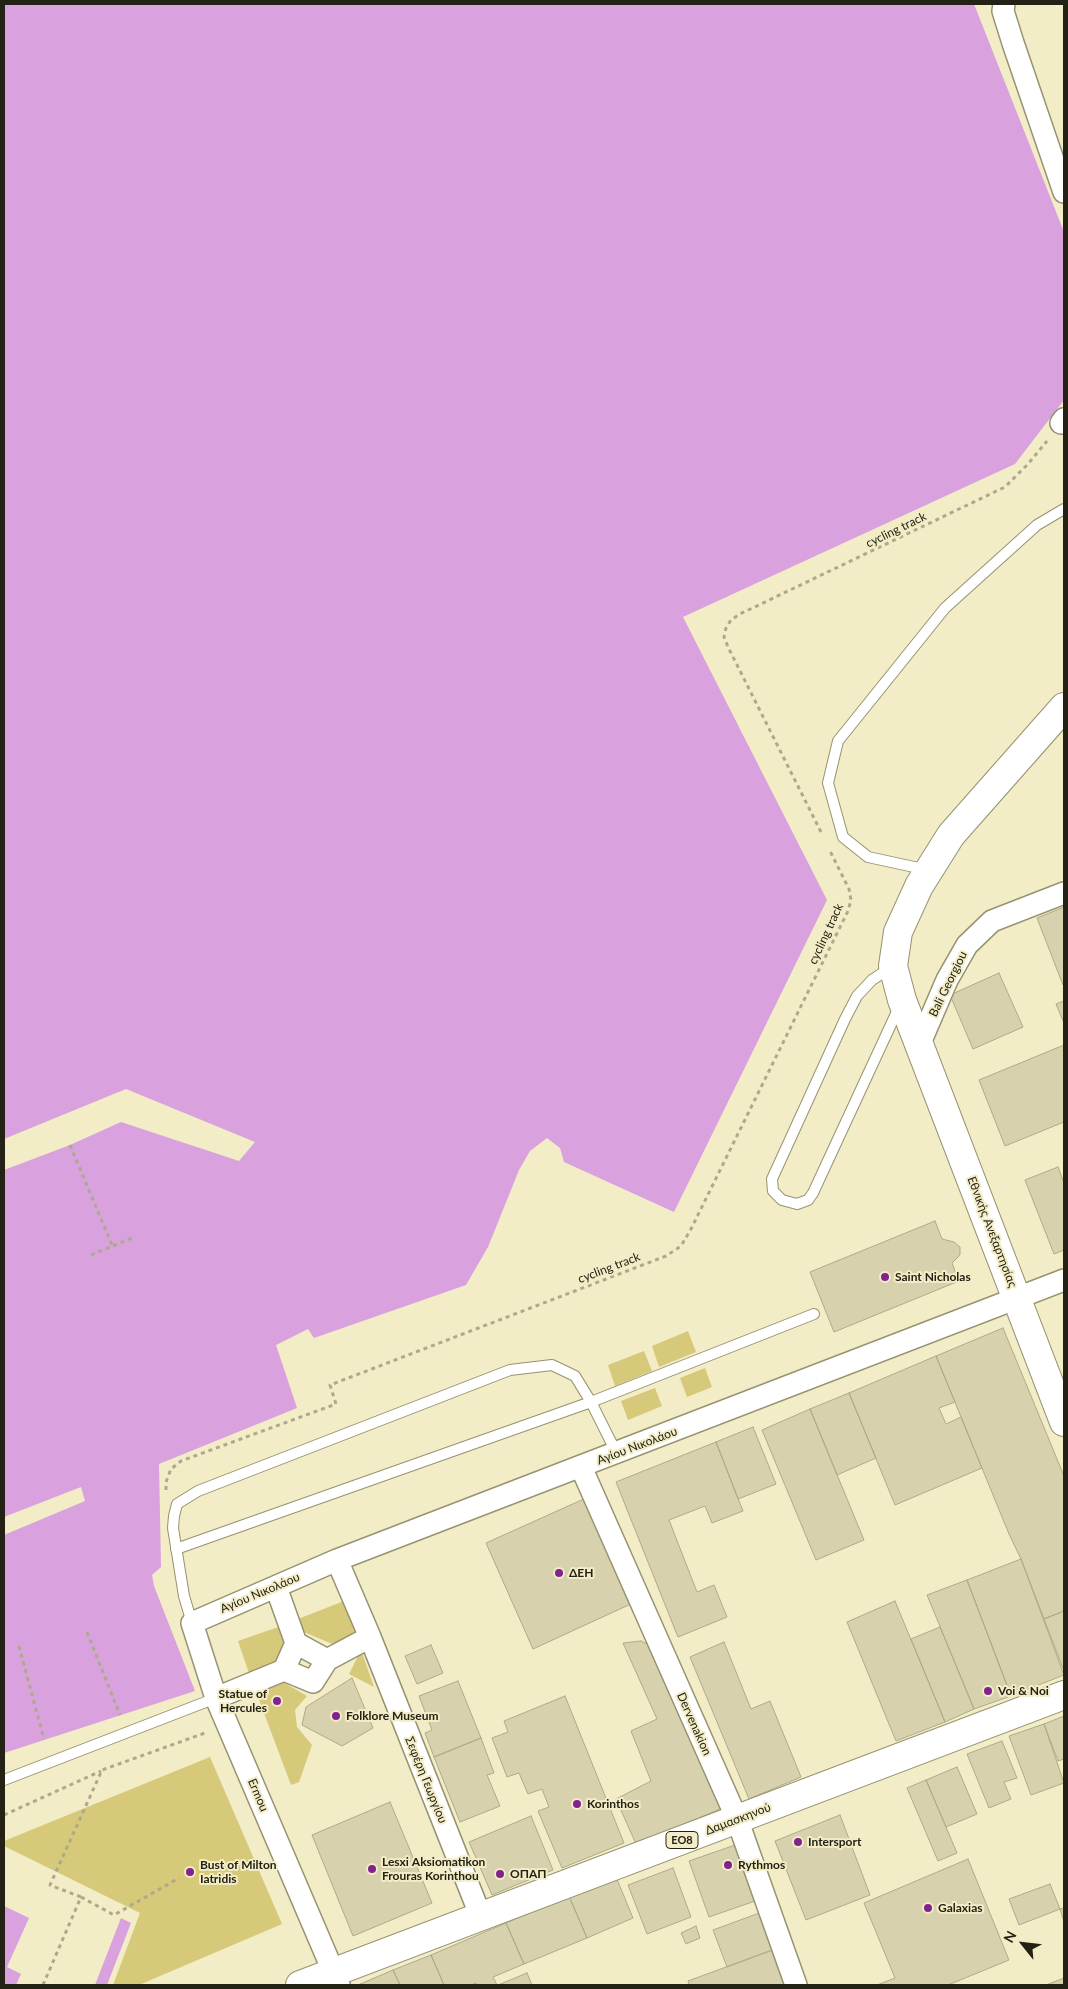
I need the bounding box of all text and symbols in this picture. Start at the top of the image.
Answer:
street label: сycling track [863,509,929,551]
street label: сycling track [806,901,846,967]
street label: Bali Georgiou [926,949,970,1019]
street label: Εθνικής Ανεξαρτησίας [964,1174,1020,1290]
street label: сycling track [576,1250,642,1286]
place label: Saint Nicholas [895,1270,971,1284]
marker: Saint Nicholas [879,1271,891,1283]
street label: Αγίου Νικολάου [595,1424,679,1468]
place label: ΔΕΗ [569,1566,594,1580]
marker: ΔΕΗ [553,1567,565,1579]
street label: Αγίου Νικολάου [218,1570,302,1616]
place label: Voi & Noi [998,1684,1049,1698]
marker: Voi & Noi [982,1685,994,1697]
place label: Statue of Hercules [219,1687,267,1715]
street label: Dervenakion [674,1690,714,1758]
marker: Statue of Hercules [271,1695,283,1707]
place label: Folklore Museum [346,1709,439,1723]
marker: Folklore Museum [330,1710,342,1722]
street label: Σεφέρη Γεωργίου [402,1735,450,1825]
street label: Ermou [245,1776,271,1814]
place label: Korinthos [587,1797,639,1811]
marker: Korinthos [571,1798,583,1810]
street label: Δαμασκηνού [703,1800,773,1838]
road number: ΕΟ8 [666,1832,698,1848]
place label: Intersport [808,1835,861,1849]
marker: Intersport [792,1836,804,1848]
place label: Lesxi Aksiomatikon Frouras Korinthou [382,1855,485,1883]
place label: Bust of Milton Iatridis [200,1858,277,1886]
place label: Rythmos [738,1858,785,1872]
marker: Rythmos [722,1859,734,1871]
marker: Lesxi Aksiomatikon Frouras Korinthou [366,1863,378,1875]
marker: Bust of Milton Iatridis [184,1866,196,1878]
place label: ΟΠΑΠ [510,1867,547,1881]
marker: ΟΠΑΠ [494,1868,506,1880]
place label: Galaxias [938,1901,983,1915]
marker: Galaxias [922,1902,934,1914]
north arrow [998,1919,1048,1969]
text: N [999,1928,1019,1945]

